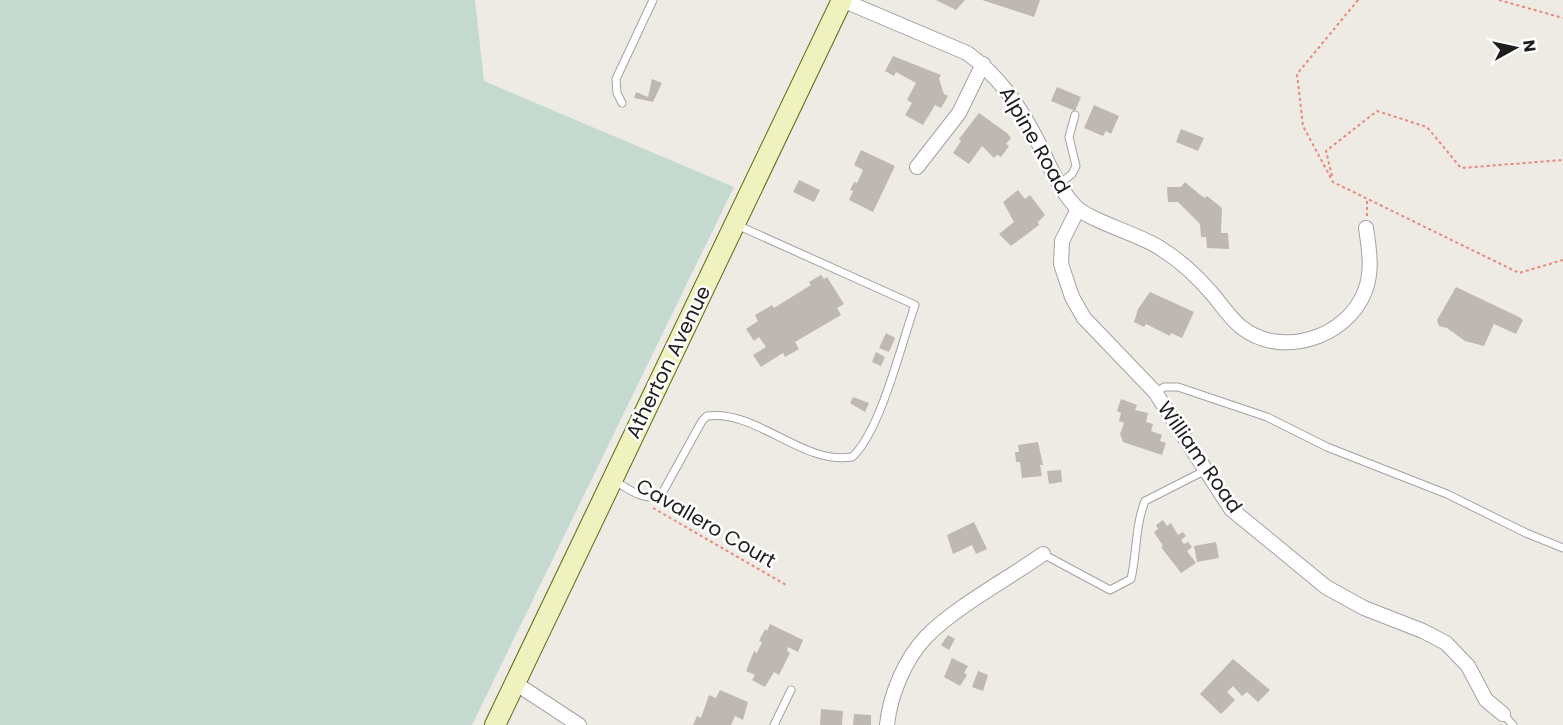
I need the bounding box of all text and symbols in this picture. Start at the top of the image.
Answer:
north arrow [1485,18,1545,78]
text: N [1517,38,1542,54]
street label: Alpine Road [993,81,1077,199]
street label: Atherton Avenue [619,281,717,443]
street label: William Road [1151,395,1249,519]
street label: Cavallero Court [631,472,781,574]

